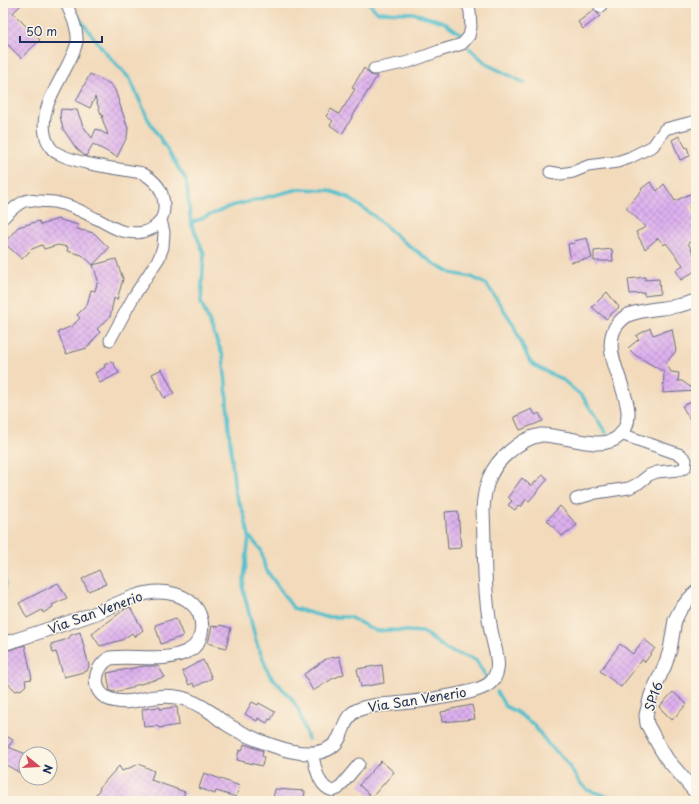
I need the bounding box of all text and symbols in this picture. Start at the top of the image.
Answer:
scale bar [20,18,102,44]
text: 50 m [26,22,57,40]
street label: Via San Venerio [45,586,145,638]
street label: SP16 [639,679,667,713]
street label: Via San Venerio [366,682,468,716]
north arrow [18,746,58,786]
text: N [38,762,57,776]

